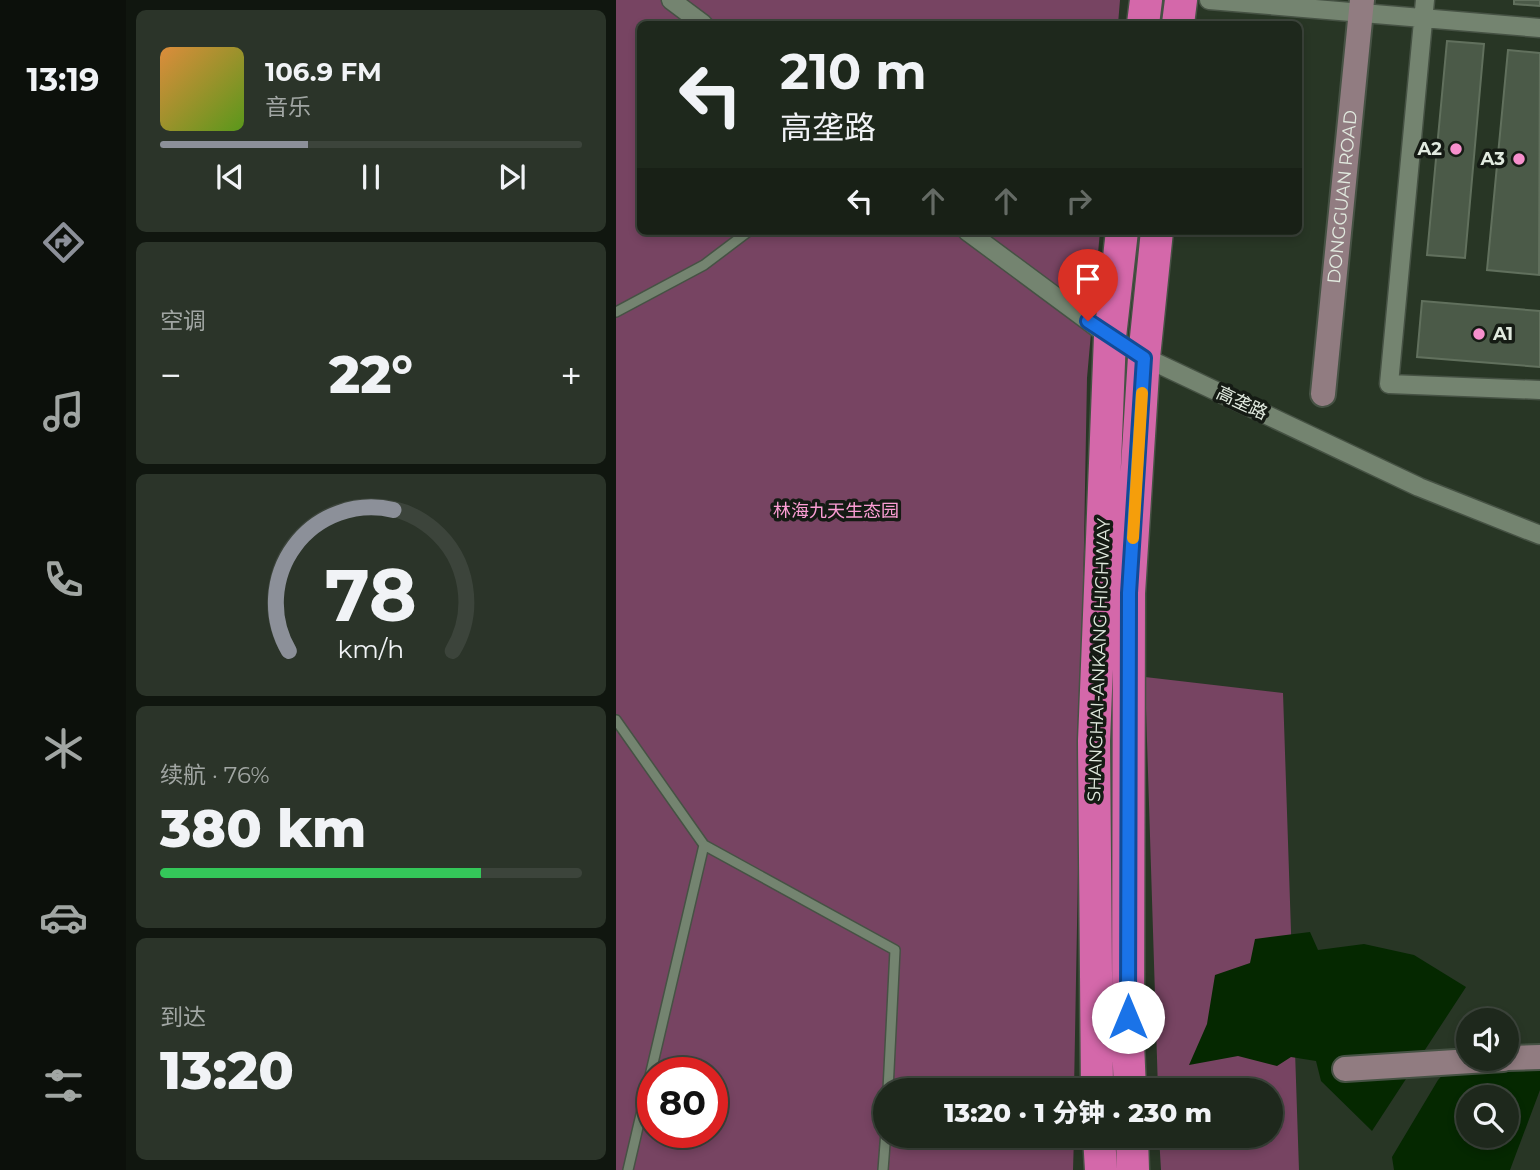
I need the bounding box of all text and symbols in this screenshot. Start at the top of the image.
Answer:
text: 210 m [780,42,927,101]
icon: left [665,49,756,140]
text: 106.9 FM [265,56,382,88]
text: 13:19 [27,60,99,99]
text: 音乐 [265,93,311,121]
text: 高垄路 [780,108,876,147]
street label: DONGGUAN ROAD [1323,109,1362,285]
place label: A2 [1417,138,1442,160]
marker: A2 [1448,141,1464,157]
place label: A3 [1479,148,1505,170]
marker: A3 [1511,151,1527,167]
icon: previous [211,158,249,196]
icon: pause [352,158,390,196]
icon: next [493,158,531,196]
icon: left [841,182,879,220]
icon: ahead [914,182,952,220]
icon: ahead [987,182,1025,220]
icon: right [1060,182,1098,220]
icon: directions [39,218,88,267]
pin [1058,249,1118,321]
icon: arrive [1069,260,1107,298]
text: 空调 [160,307,206,335]
place label: A1 [1492,323,1513,345]
marker: A1 [1471,326,1487,342]
text: 22° [329,343,413,406]
text: − [160,352,182,399]
text: + [560,352,582,399]
street label: 高垄路 [1213,382,1271,424]
icon: music [39,387,88,436]
park label: 林海九天生态园 [773,500,899,522]
street label: SHANGHAI-ANKANG HIGHWAY [1083,517,1115,802]
text: 78 [325,551,417,639]
icon: phone [39,555,88,604]
text: km/h [338,634,404,664]
icon: climate [39,724,88,773]
text: 续航 · 76% [160,761,270,789]
text: 380 km [160,797,366,860]
icon: car [39,893,88,942]
position arrow [1091,980,1165,1054]
text: 到达 [160,1003,206,1031]
map controls [1456,1008,1519,1148]
button: sound [1456,1008,1519,1071]
text: 13:20 [160,1039,294,1102]
speed limit sign: 80 [637,1057,728,1148]
icon: filters [39,1061,88,1110]
button: search [1456,1085,1519,1148]
text: 13:20 · 1 分钟 · 230 m [944,1097,1212,1129]

